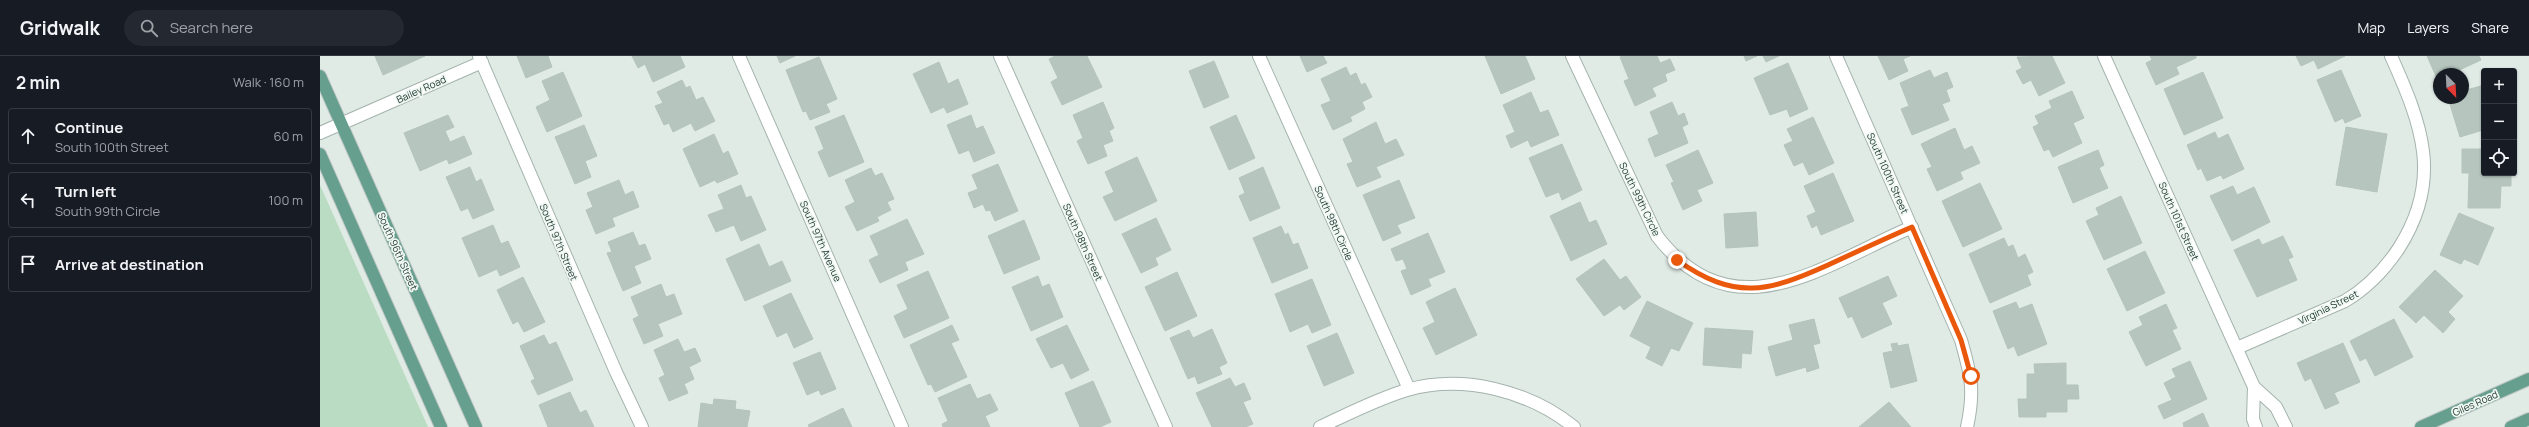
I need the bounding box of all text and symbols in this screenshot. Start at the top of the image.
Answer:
search box [124,10,404,46]
text: Gridwalk [20,15,100,41]
icon: search [138,17,160,39]
text: Search here [170,17,253,38]
text: Map [2357,18,2385,37]
text: Layers [2407,18,2449,37]
text: Share [2471,18,2509,37]
north arrow [2433,68,2469,104]
map controls [2481,68,2517,176]
button: + [2481,68,2517,104]
text: 2 min [16,71,60,94]
street label: Bailey Road [394,72,448,106]
text: Walk · 160 m [233,73,304,91]
button: − [2481,104,2517,140]
text: Continue [55,117,123,138]
icon: ahead [17,125,39,147]
text: 60 m [273,127,303,145]
street label: South 100th Street [1864,130,1912,216]
text: South 100th Street [55,138,169,156]
button: locate [2481,140,2517,176]
street label: South 99th Circle [1616,160,1664,239]
street label: South 101st Street [2155,180,2203,262]
text: Turn left [55,181,117,202]
street label: South 98th Circle [1311,183,1357,263]
icon: left [17,189,39,211]
text: 100 m [268,191,303,209]
street label: South 97th Avenue [797,198,845,284]
street label: South 97th Street [536,201,582,283]
street label: South 98th Street [1060,201,1106,283]
text: South 99th Circle [55,202,160,220]
street label: South 96th Street [375,210,421,292]
route end [1668,251,1686,269]
icon: arrive [17,253,39,275]
text: Arrive at destination [55,254,204,275]
street label: Virginia Street [2296,286,2360,328]
route start [1962,367,1980,385]
street label: Giles Road [2450,387,2500,419]

